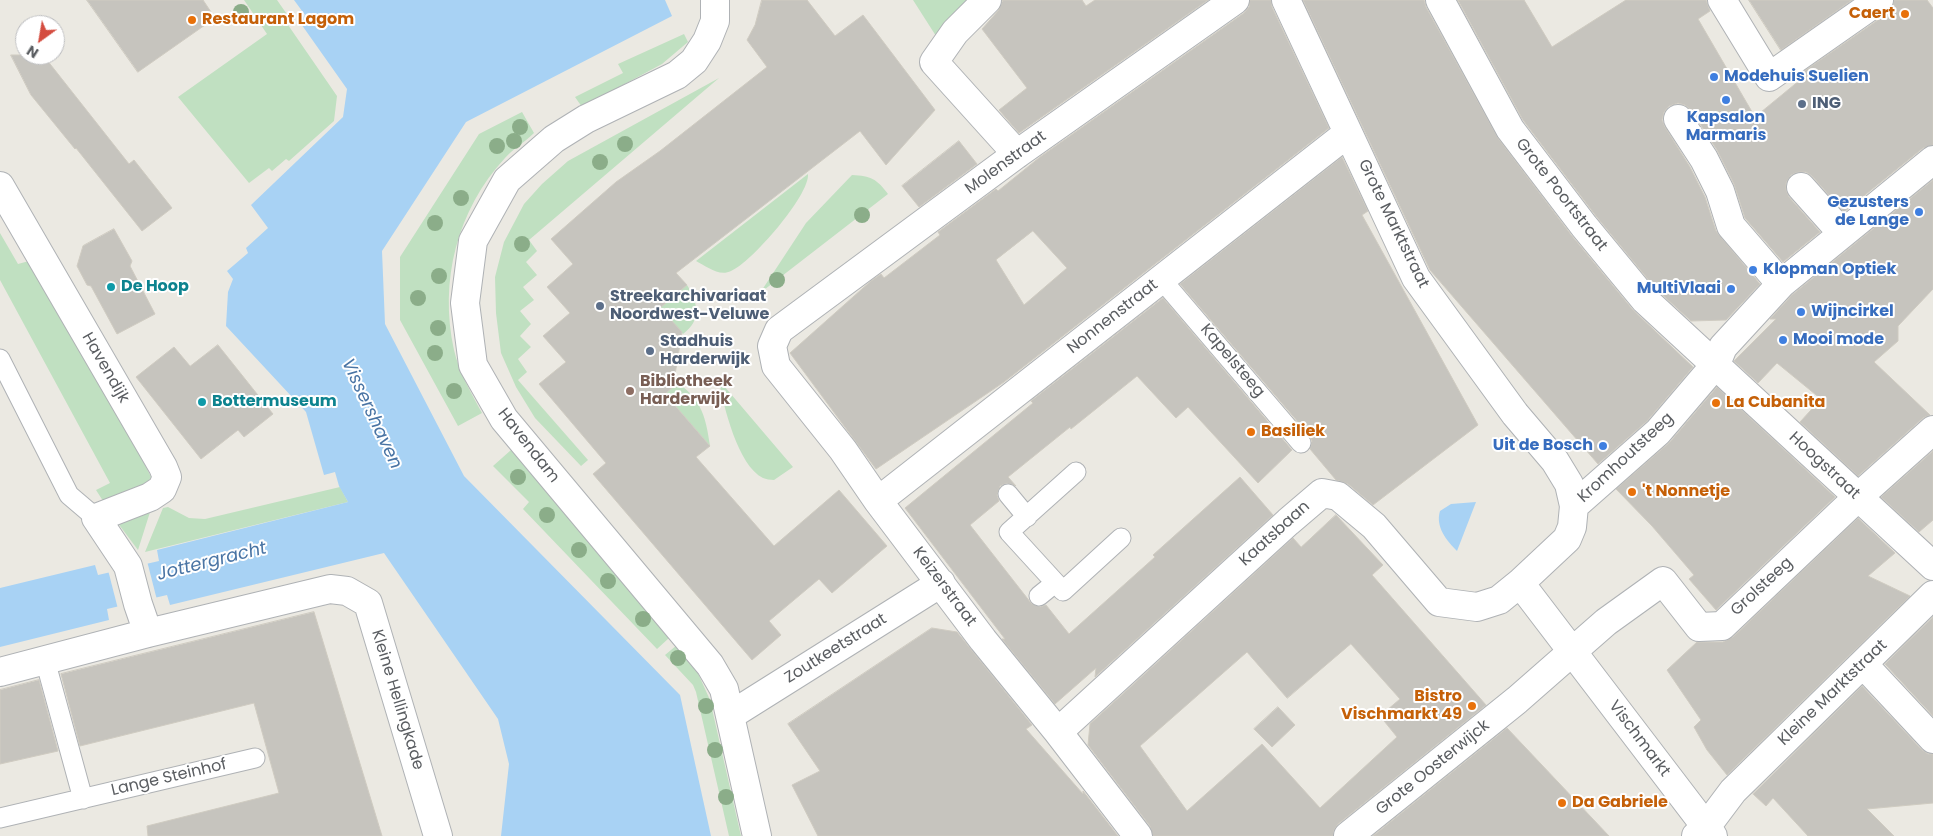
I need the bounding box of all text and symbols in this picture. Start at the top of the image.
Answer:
place label: Caert [1849,4,1895,24]
marker: Caert [1899,8,1911,20]
place label: Restaurant Lagom [202,10,354,30]
marker: Restaurant Lagom [186,14,198,26]
north arrow [15,15,65,65]
text: N [23,41,42,63]
place label: Modehuis Suelien [1724,67,1869,87]
marker: Modehuis Suelien [1708,71,1720,83]
marker: Kapsalon Marmaris [1720,94,1732,106]
place label: ING [1812,94,1841,114]
marker: ING [1796,98,1808,110]
place label: Kapsalon Marmaris [1686,108,1766,146]
street label: Molenstraat [962,127,1050,199]
street label: Grote Poortstraat [1511,135,1611,255]
street label: Grote Marktstraat [1353,156,1433,292]
place label: Gezusters de Lange [1827,193,1909,231]
marker: Gezusters de Lange [1913,206,1925,218]
place label: Klopman Optiek [1763,260,1896,280]
marker: Klopman Optiek [1747,264,1759,276]
street label: Nonnenstraat [1064,276,1162,358]
place label: De Hoop [121,277,189,297]
place label: MultiVlaai [1637,279,1721,299]
marker: De Hoop [105,281,117,293]
marker: MultiVlaai [1725,283,1737,295]
place label: Streekarchivariaat Noordwest-Veluwe [610,287,769,325]
marker: Streekarchivariaat Noordwest-Veluwe [594,300,606,312]
place label: Wijncirkel [1811,302,1894,322]
marker: Wijncirkel [1795,306,1807,318]
street label: Kapelsteeg [1196,320,1268,402]
street label: Havendijk [77,329,133,407]
place label: Mooi mode [1793,330,1884,350]
place label: Stadhuis Harderwijk [660,332,750,370]
marker: Mooi mode [1777,334,1789,346]
marker: Stadhuis Harderwijk [644,345,656,357]
water label: Vissershaven [336,355,406,473]
place label: Bibliotheek Harderwijk [640,372,733,410]
marker: Bibliotheek Harderwijk [624,385,636,397]
place label: Bottermuseum [212,392,337,412]
place label: La Cubanita [1726,393,1825,413]
marker: Bottermuseum [196,396,208,408]
marker: La Cubanita [1710,397,1722,409]
street label: Havendam [493,405,563,487]
street label: Kromhoutsteeg [1574,409,1678,507]
place label: Basiliek [1261,422,1325,442]
marker: Basiliek [1245,426,1257,438]
street label: Hoogstraat [1785,428,1863,504]
place label: Uit de Bosch [1493,436,1593,456]
marker: Uit de Bosch [1597,440,1609,452]
place label: 't Nonnetje [1642,482,1730,502]
marker: 't Nonnetje [1626,486,1638,498]
street label: Kaatsbaan [1236,497,1314,571]
water label: Jottergracht [155,538,269,586]
street label: Keizerstraat [908,544,980,630]
street label: Grolsteeg [1727,554,1797,620]
street label: Zoutkeetstraat [782,610,890,688]
street label: Kleine Hellingkade [367,628,427,772]
street label: Kleine Marktstraat [1775,636,1891,750]
place label: Bistro Vischmarkt 49 [1341,687,1462,725]
street label: Vischmarkt [1604,697,1674,781]
marker: Bistro Vischmarkt 49 [1466,700,1478,712]
street label: Grote Oosterwijck [1372,716,1494,820]
street label: Lange Steinhof [109,755,229,801]
place label: Da Gabriele [1572,793,1668,813]
marker: Da Gabriele [1556,797,1568,809]

